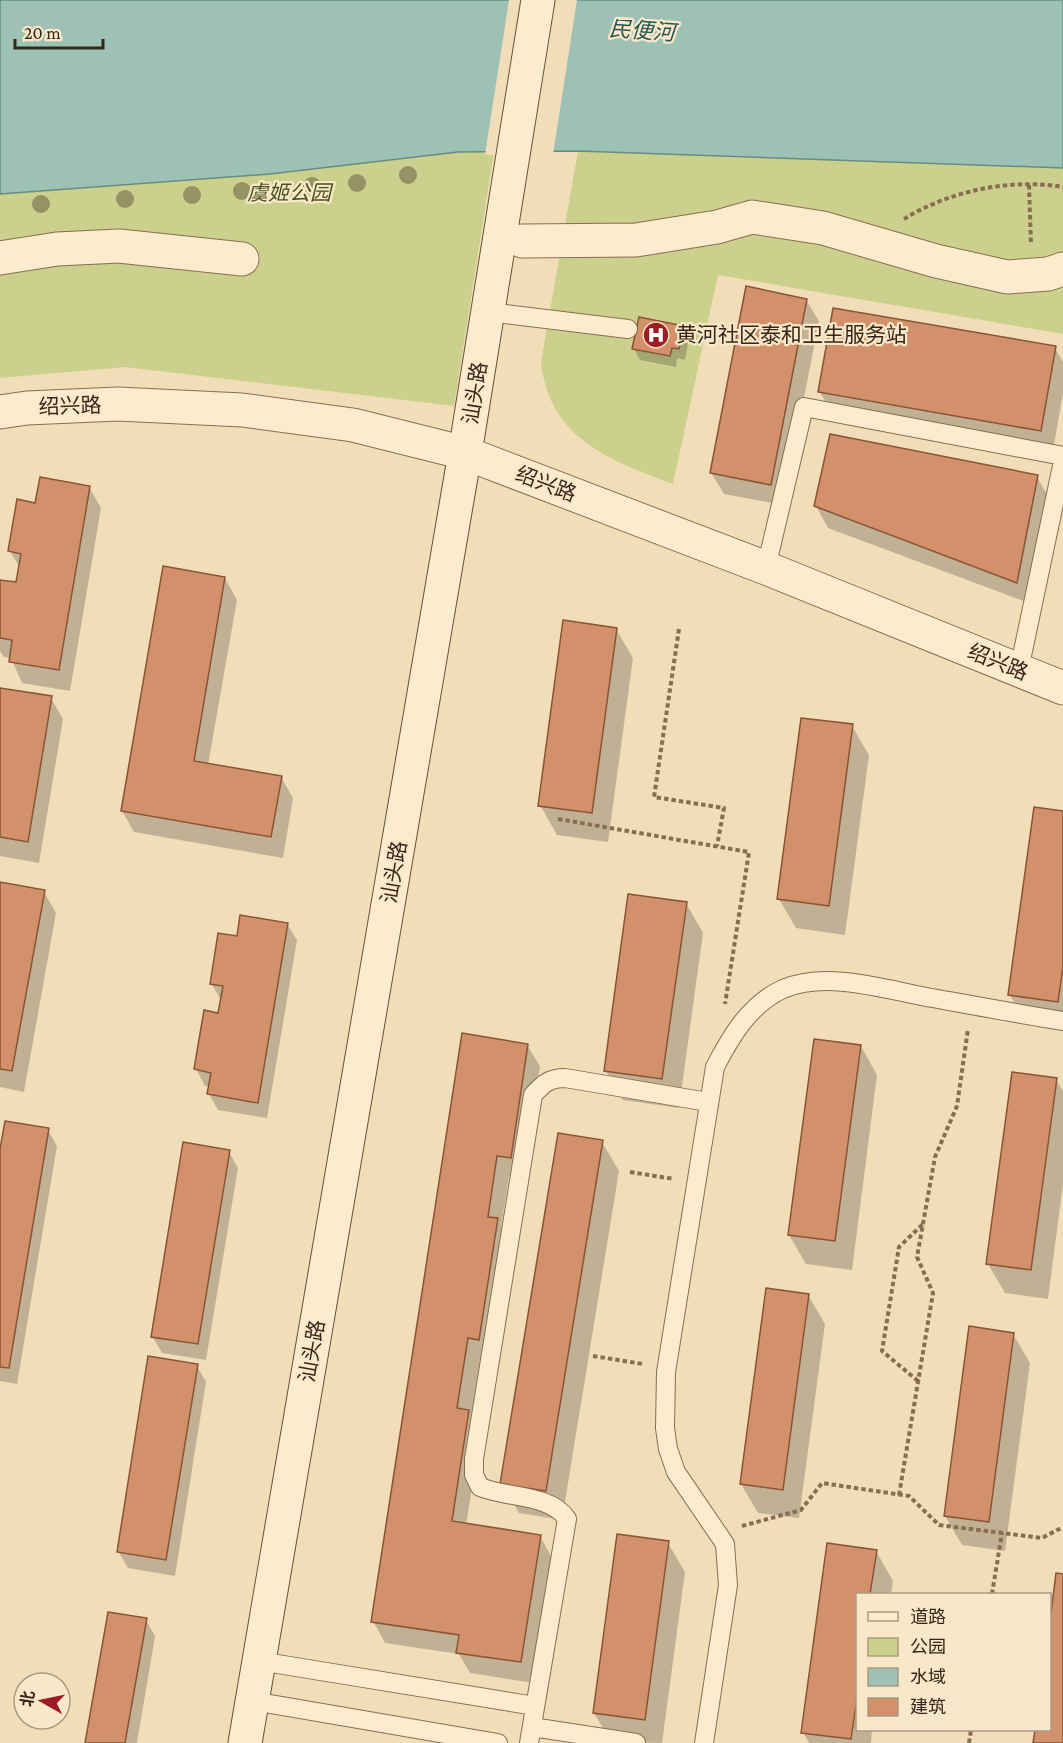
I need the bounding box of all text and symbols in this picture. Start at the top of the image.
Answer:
scale bar [15,12,104,50]
water label: 民便河 [608,16,680,46]
text: 20 m [24,23,61,43]
park label: 虞姬公园 [247,181,334,205]
hospital icon: 黄河社区泰和卫生服务站 [641,320,671,350]
place label: 黄河社区泰和卫生服务站 [676,323,907,347]
street label: 汕头路 [458,360,492,426]
street label: 绍兴路 [38,393,102,419]
street label: 绍兴路 [512,462,580,506]
street label: 绍兴路 [964,639,1032,685]
street label: 汕头路 [377,839,411,905]
street label: 汕头路 [295,1318,329,1384]
legend [856,1593,1051,1731]
text: 道路 [910,1607,946,1627]
text: 公园 [910,1637,946,1657]
text: 水域 [910,1667,946,1687]
north arrow [12,1671,72,1731]
text: 北 [18,1689,37,1708]
text: 建筑 [910,1697,946,1717]

